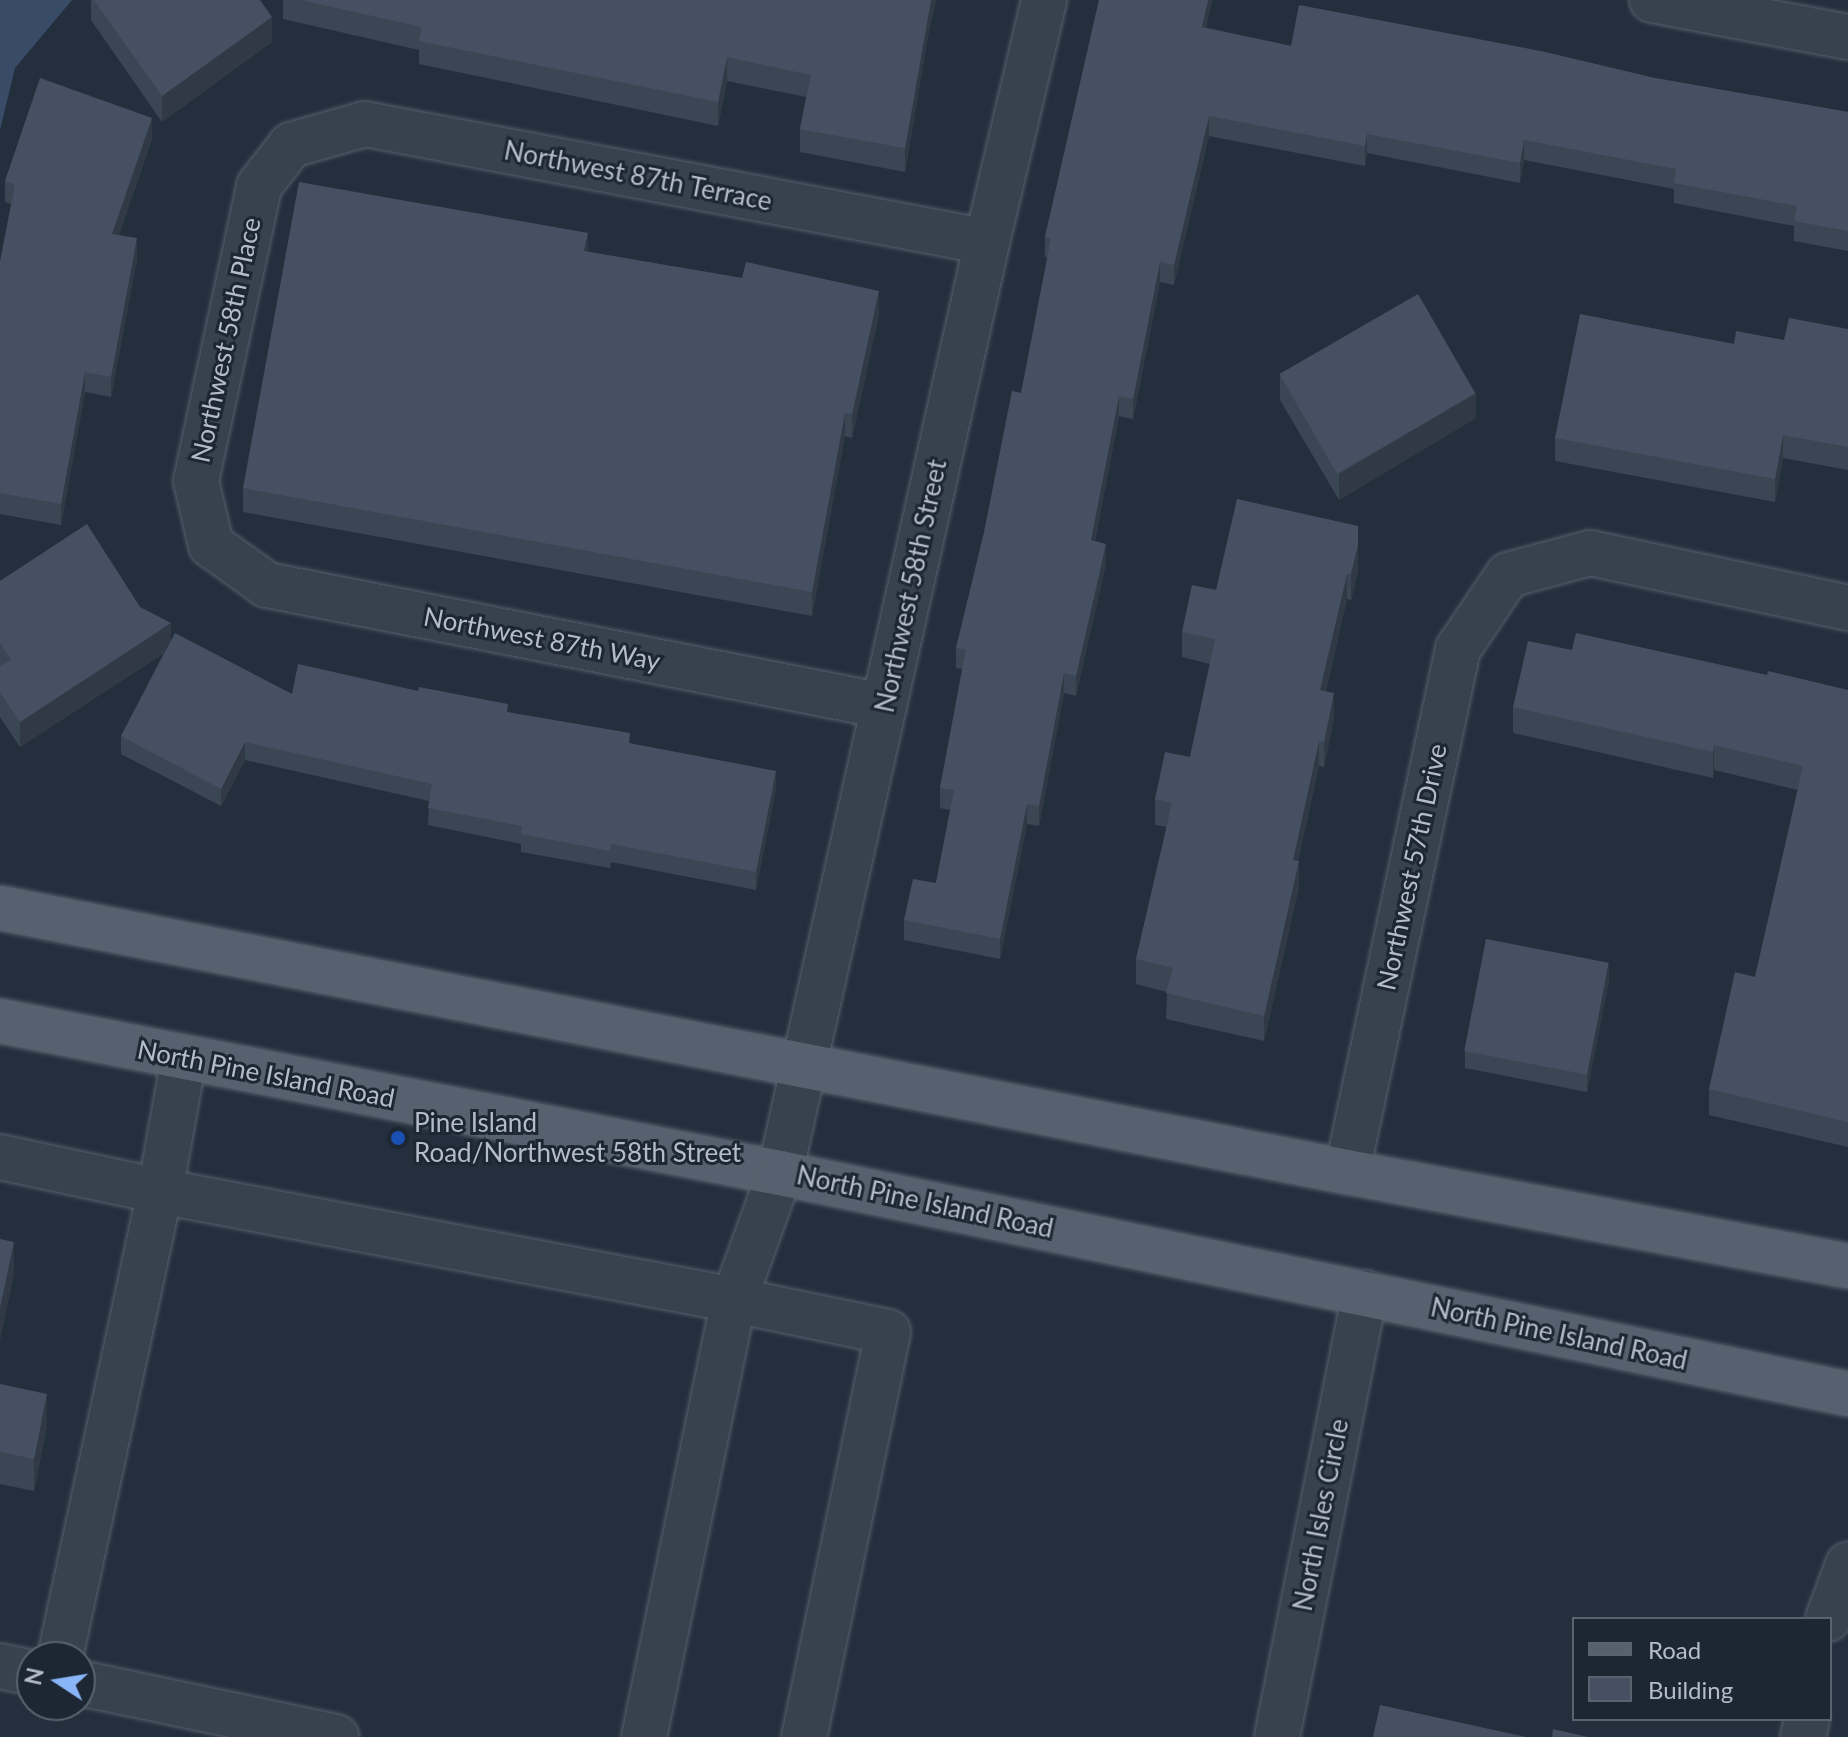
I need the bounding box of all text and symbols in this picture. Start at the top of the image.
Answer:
street label: Northwest 87th Terrace [501,135,775,217]
street label: Northwest 58th Place [185,215,267,465]
street label: Northwest 58th Street [869,457,953,715]
street label: Northwest 87th Way [421,601,663,677]
street label: Northwest 57th Drive [1371,741,1453,993]
street label: North Pine Island Road [135,1034,397,1114]
place label: Pine Island Road/Northwest 58th Street [414,1107,741,1168]
marker: Pine Island Road/Northwest 58th Street [389,1129,407,1147]
street label: North Pine Island Road [794,1160,1056,1244]
street label: North Pine Island Road [1428,1292,1690,1376]
street label: North Isles Circle [1287,1416,1355,1614]
legend [1572,1617,1832,1721]
text: Road [1648,1635,1701,1664]
north arrow [16,1641,96,1721]
text: N [19,1665,49,1687]
text: Building [1648,1675,1733,1704]

